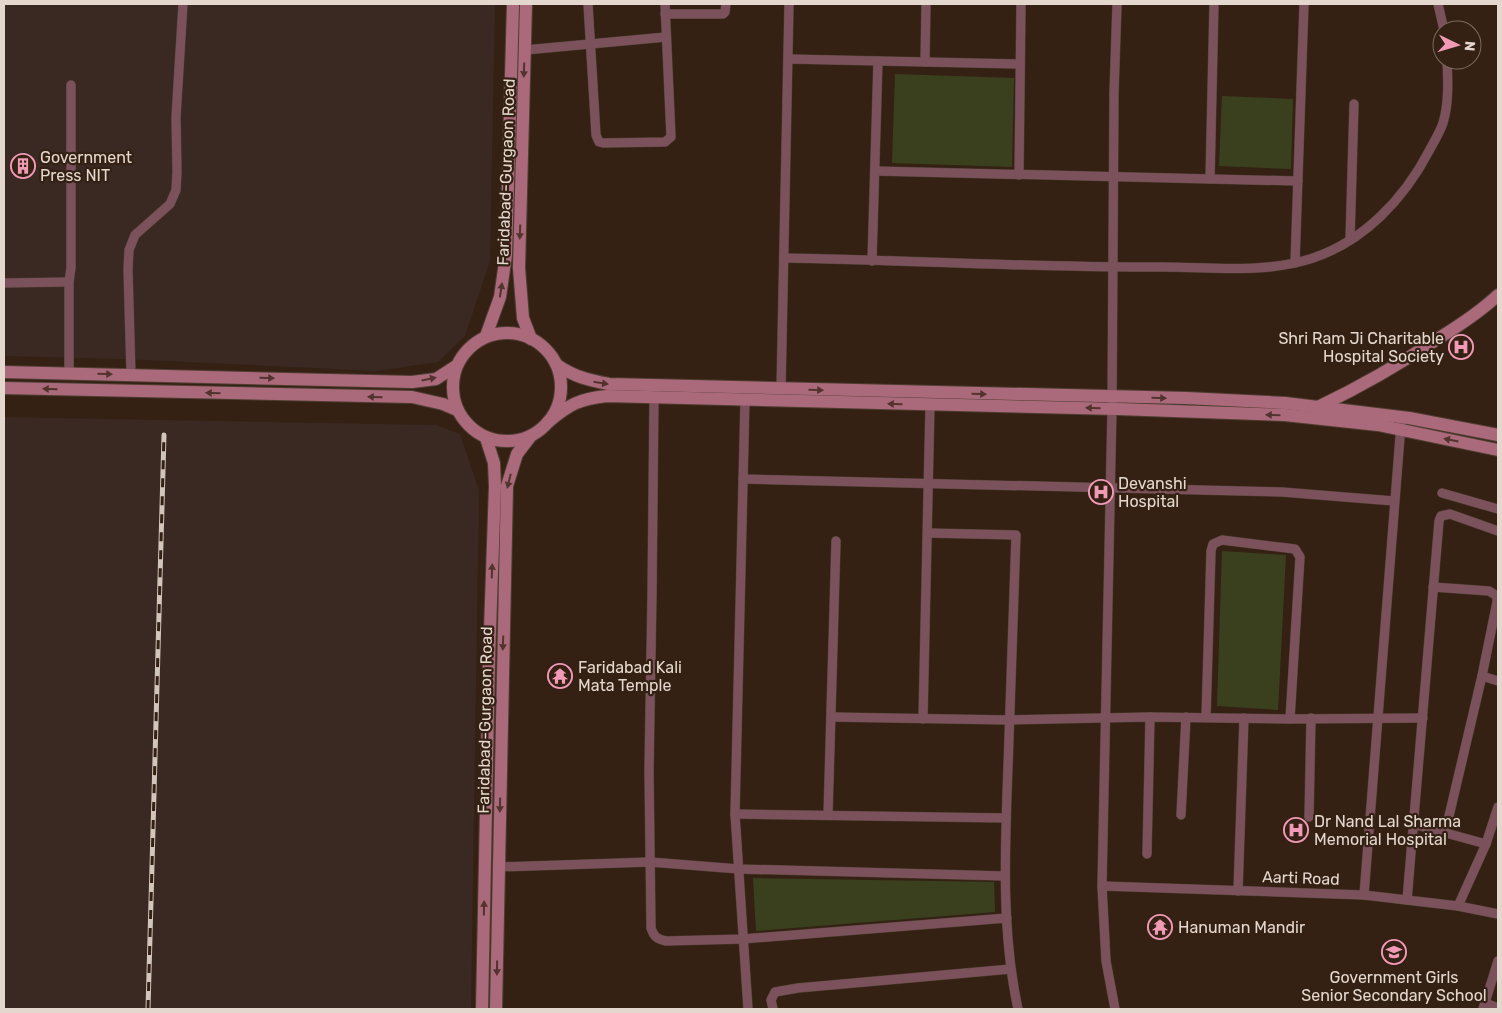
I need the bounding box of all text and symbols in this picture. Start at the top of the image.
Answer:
north arrow [1432,20,1482,70]
text: N [1461,40,1478,52]
one-way arrow [520,62,528,78]
street label: Faridabad-Gurgaon Road [493,78,519,266]
place label: Government Press NIT [40,148,132,185]
building icon: Government Press NIT [10,153,36,179]
one-way arrow [515,225,523,241]
one-way arrow [497,282,505,298]
place label: Shri Ram Ji Charitable Hospital Society [1278,329,1444,366]
hospital icon: Shri Ram Ji Charitable Hospital Society [1448,334,1474,360]
one-way arrow [97,371,113,379]
one-way arrow [260,375,276,383]
one-way arrow [422,375,437,383]
one-way arrow [594,379,610,387]
one-way arrow [42,385,58,393]
one-way arrow [808,386,824,394]
one-way arrow [204,389,220,397]
one-way arrow [971,390,987,398]
one-way arrow [367,392,383,400]
one-way arrow [1151,394,1167,402]
one-way arrow [887,400,903,408]
one-way arrow [1084,404,1100,412]
one-way arrow [1264,410,1280,418]
one-way arrow [1443,436,1458,444]
one-way arrow [505,473,513,488]
place label: Devanshi Hospital [1118,474,1187,511]
hospital icon: Devanshi Hospital [1088,479,1114,505]
one-way arrow [488,562,496,578]
street label: Faridabad-Gurgaon Road [474,626,496,814]
one-way arrow [499,635,507,651]
place label: Faridabad Kali Mata Temple [578,658,682,695]
temple icon: Faridabad Kali Mata Temple [547,663,573,689]
one-way arrow [495,797,503,813]
place label: Dr Nand Lal Sharma Memorial Hospital [1314,812,1461,849]
hospital icon: Dr Nand Lal Sharma Memorial Hospital [1283,817,1309,843]
street label: Aarti Road [1262,867,1340,889]
one-way arrow [480,900,488,916]
temple icon: Hanuman Mandir [1147,914,1173,940]
place label: Hanuman Mandir [1178,918,1305,937]
school or university icon: Government Girls Senior Secondary School [1381,939,1407,965]
one-way arrow [492,960,500,976]
place label: Government Girls Senior Secondary School [1301,968,1487,1005]

